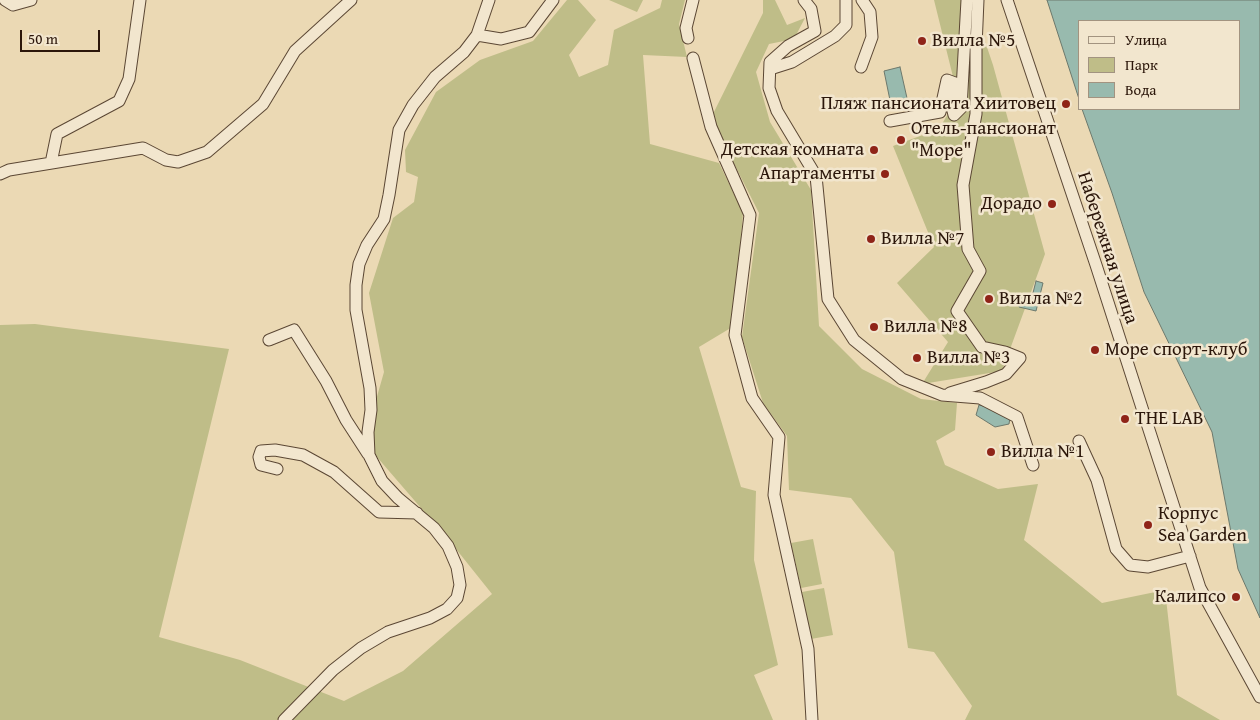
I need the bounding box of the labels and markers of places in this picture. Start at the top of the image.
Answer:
place label: Вилла №5 [932,30,1015,52]
marker: Вилла №5 [916,35,928,47]
place label: Пляж пансионата Хиитовец [821,93,1056,115]
marker: Пляж пансионата Хиитовец [1060,98,1072,110]
place label: Отель-пансионат "Море" [911,118,1056,162]
marker: Отель-пансионат "Море" [895,134,907,146]
place label: Детская комната [721,139,864,161]
marker: Детская комната [868,144,880,156]
place label: Апартаменты [759,163,875,185]
marker: Апартаменты [879,168,891,180]
place label: Дорадо [981,193,1042,215]
marker: Дорадо [1046,198,1058,210]
place label: Вилла №7 [881,228,964,250]
marker: Вилла №7 [865,233,877,245]
place label: Вилла №2 [999,288,1082,310]
marker: Вилла №2 [983,293,995,305]
place label: Вилла №8 [884,316,967,338]
marker: Вилла №8 [868,321,880,333]
place label: Море спорт-клуб [1105,339,1248,361]
marker: Море спорт-клуб [1089,344,1101,356]
place label: Вилла №3 [927,347,1010,369]
marker: Вилла №3 [911,352,923,364]
place label: THE LAB [1135,408,1204,430]
marker: THE LAB [1119,413,1131,425]
place label: Вилла №1 [1001,441,1084,463]
marker: Вилла №1 [985,446,997,458]
place label: Корпус Sea Garden [1158,503,1247,547]
marker: Корпус Sea Garden [1142,519,1154,531]
place label: Калипсо [1155,586,1226,608]
marker: Калипсо [1230,591,1242,603]

